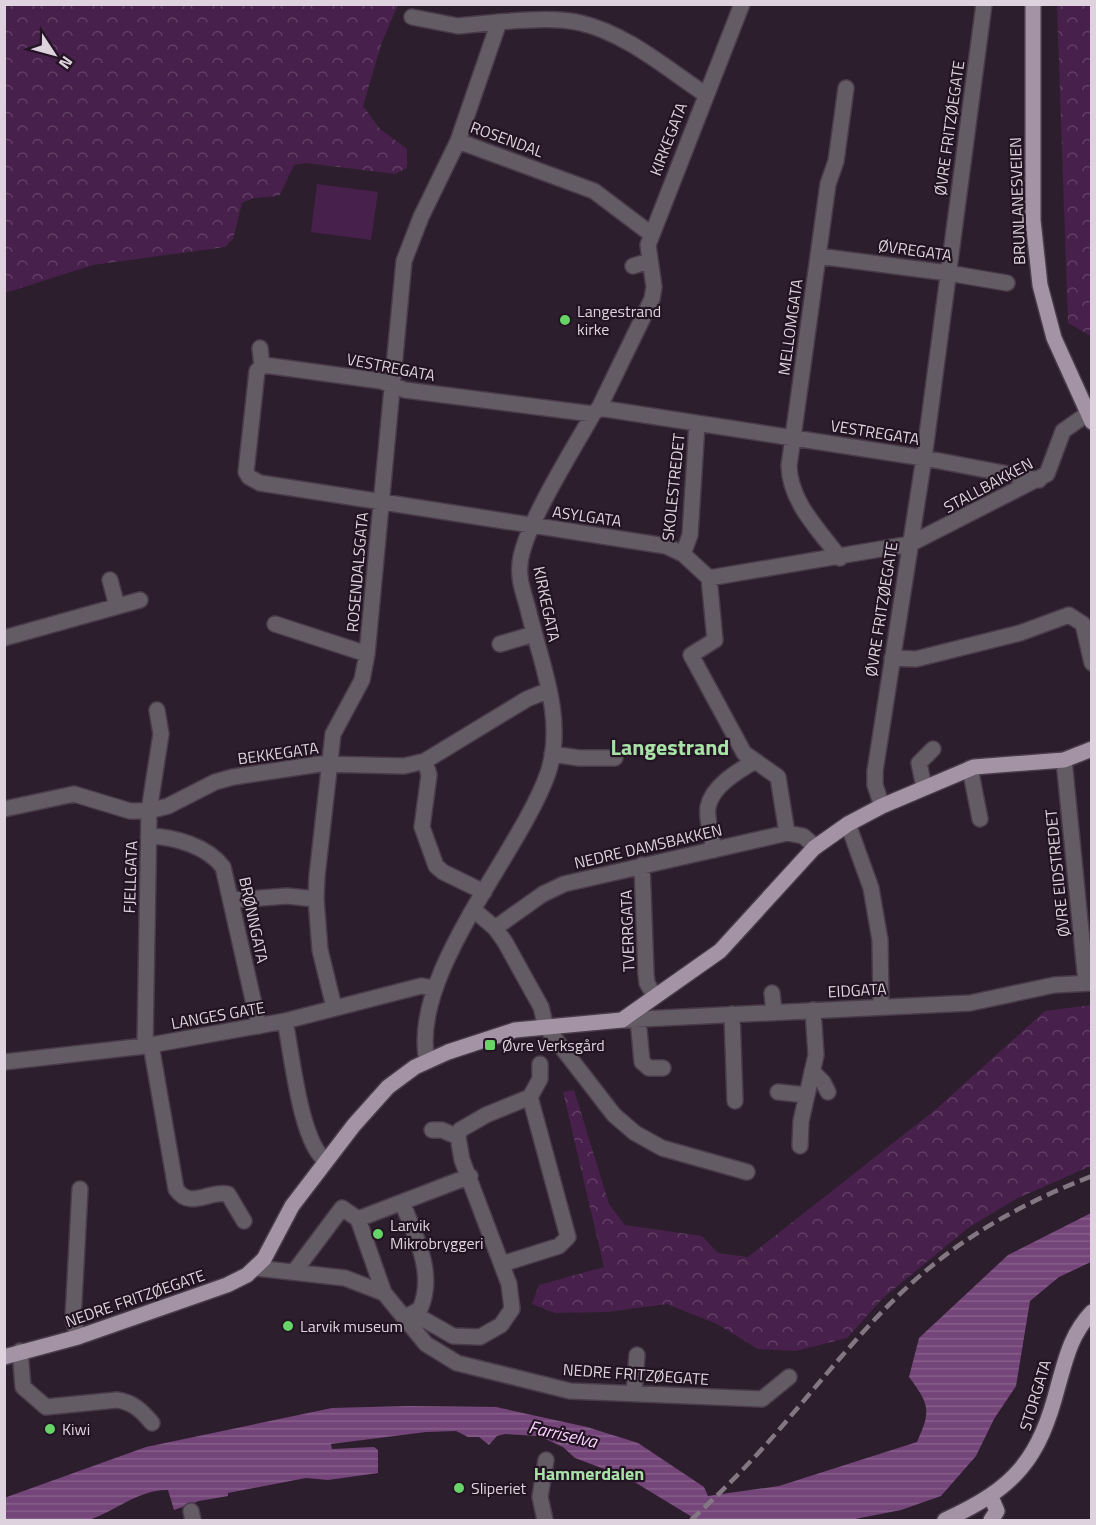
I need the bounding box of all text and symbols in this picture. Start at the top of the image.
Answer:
north arrow [24,24,84,84]
text: N [53,51,79,74]
street label: ØVRE FRITZØEGATE [928,59,970,197]
street label: KIRKEGATA [643,99,693,179]
street label: ROSENDAL [467,115,547,163]
street label: BRUNLANESVEIEN [1003,137,1031,265]
street label: ØVREGATA [877,233,954,267]
street label: MELLOMGATA [771,277,809,377]
place label: Langestrand kirke [577,299,661,341]
marker: Langestrand kirke [558,313,572,327]
street label: VESTREGATA [345,347,438,387]
street label: VESTREGATA [829,413,922,451]
street label: SKOLESTREDET [655,432,691,542]
street label: STALLBAKKEN [939,451,1037,519]
street label: ASYLGATA [551,499,624,533]
street label: ROSENDALSGATA [340,510,374,633]
street label: ØVRE FRITZØEGATE [858,540,904,678]
street label: KIRKEGATA [527,564,567,644]
district label: Langestrand [611,730,729,764]
street label: BEKKEGATA [236,735,320,771]
street label: ØVRE EIDSTREDET [1038,807,1076,938]
street label: NEDRE DAMSBAKKEN [572,817,724,875]
street label: FJELLGATA [117,840,143,914]
street label: BRØNNGATA [233,875,275,966]
street label: TVERRGATA [614,889,640,972]
street label: EIDGATA [827,976,888,1004]
street label: LANGES GATE [169,995,267,1035]
place label: Øvre Verksgård [502,1033,605,1057]
marker: Øvre Verksgård [483,1038,497,1052]
place label: Larvik Mikrobryggeri [390,1213,484,1255]
marker: Larvik Mikrobryggeri [371,1227,385,1241]
street label: NEDRE FRITZØEGATE [62,1263,208,1333]
place label: Larvik museum [300,1314,403,1338]
marker: Larvik museum [281,1319,295,1333]
street label: STORGATA [1013,1356,1057,1433]
street label: NEDRE FRITZØEGATE [562,1357,710,1391]
water label: Farriselva [526,1413,601,1455]
place label: Kiwi [62,1417,90,1441]
marker: Kiwi [43,1422,57,1436]
district label: Hammerdalen [534,1460,644,1487]
place label: Sliperiet [471,1476,526,1500]
marker: Sliperiet [452,1481,466,1495]

